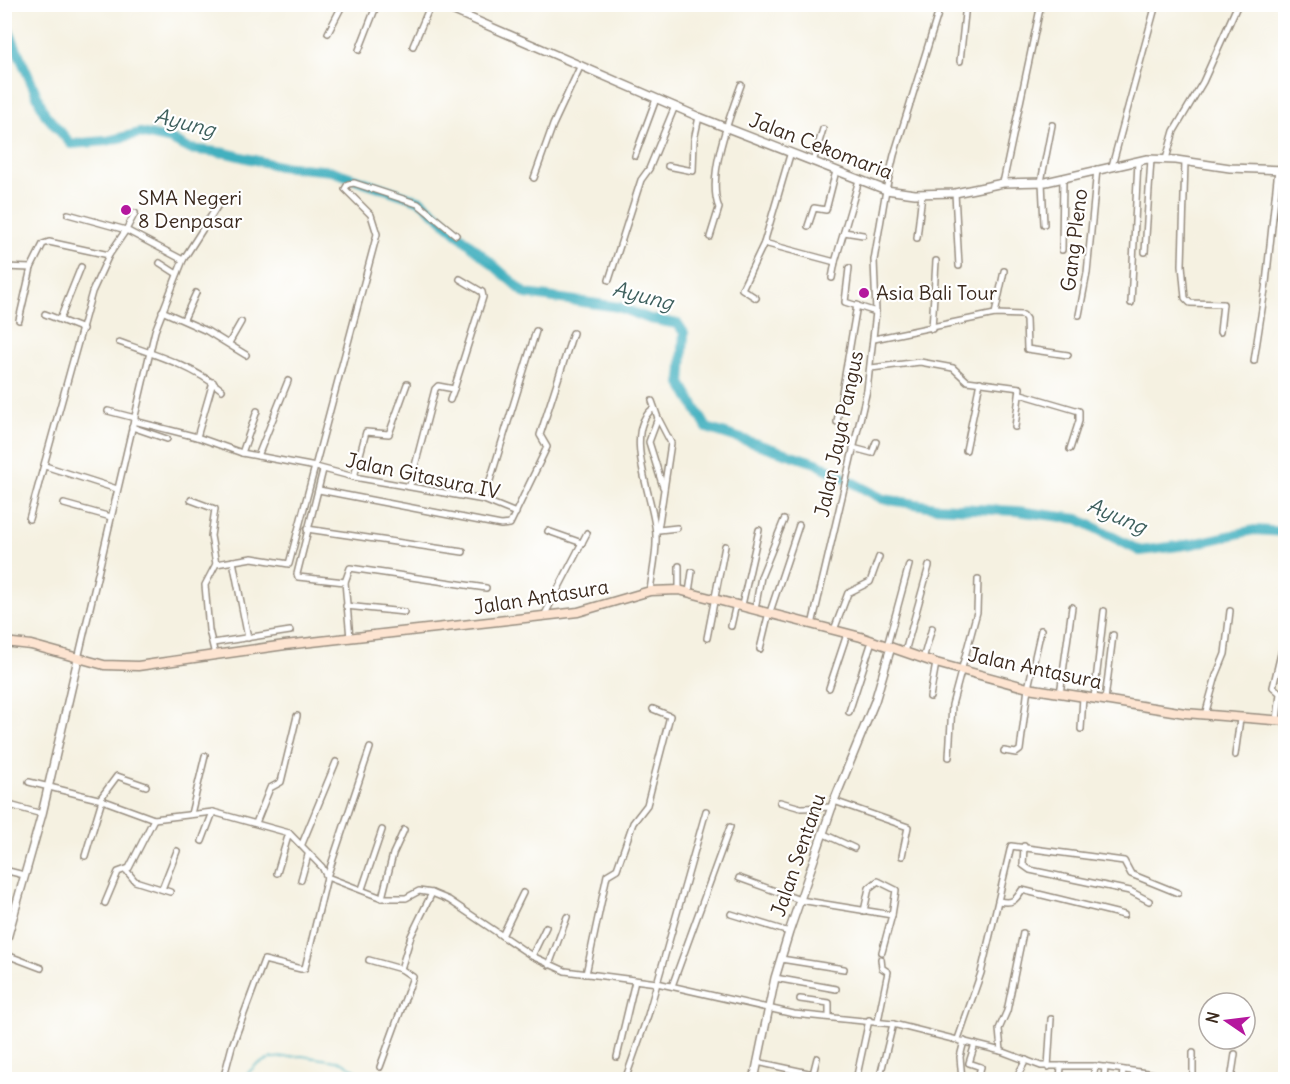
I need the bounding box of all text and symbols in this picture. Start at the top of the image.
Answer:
water label: Ayung [152,102,219,143]
street label: Jalan Cekomaria [746,107,896,184]
place label: SMA Negeri 8 Denpasar [138,185,242,233]
street label: Gang Pleno [1055,187,1092,293]
marker: SMA Negeri 8 Denpasar [119,203,133,217]
water label: Ayung [610,275,677,316]
place label: Asia Bali Tour [876,280,997,305]
marker: Asia Bali Tour [857,286,871,300]
street label: Jalan Jaya Pangus [809,349,868,519]
street label: Jalan Gitasura IV [344,447,502,504]
water label: Ayung [1084,491,1152,540]
street label: Jalan Antasura [472,573,610,620]
street label: Jalan Antasura [966,641,1104,694]
street label: Jalan Sentanu [765,790,830,920]
north arrow [1197,991,1257,1051]
text: N [1201,1010,1223,1025]

